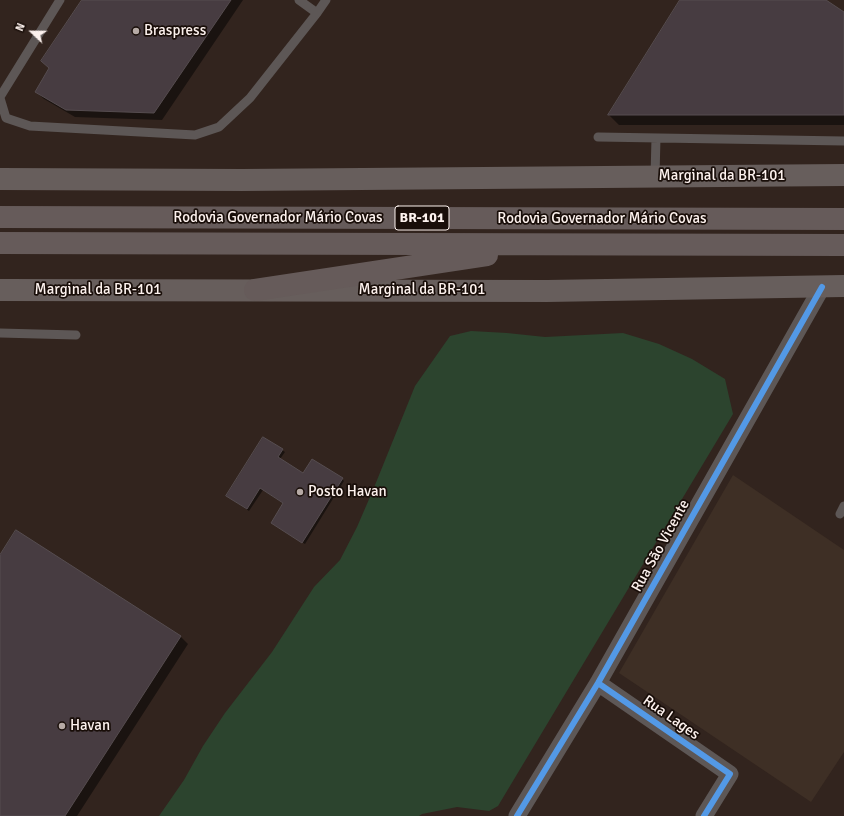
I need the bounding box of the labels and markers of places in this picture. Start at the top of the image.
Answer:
place label: Braspress [144,22,206,40]
marker: Braspress [131,26,141,36]
place label: Posto Havan [308,483,387,501]
marker: Posto Havan [295,487,305,497]
place label: Havan [70,717,110,735]
marker: Havan [57,721,67,731]

